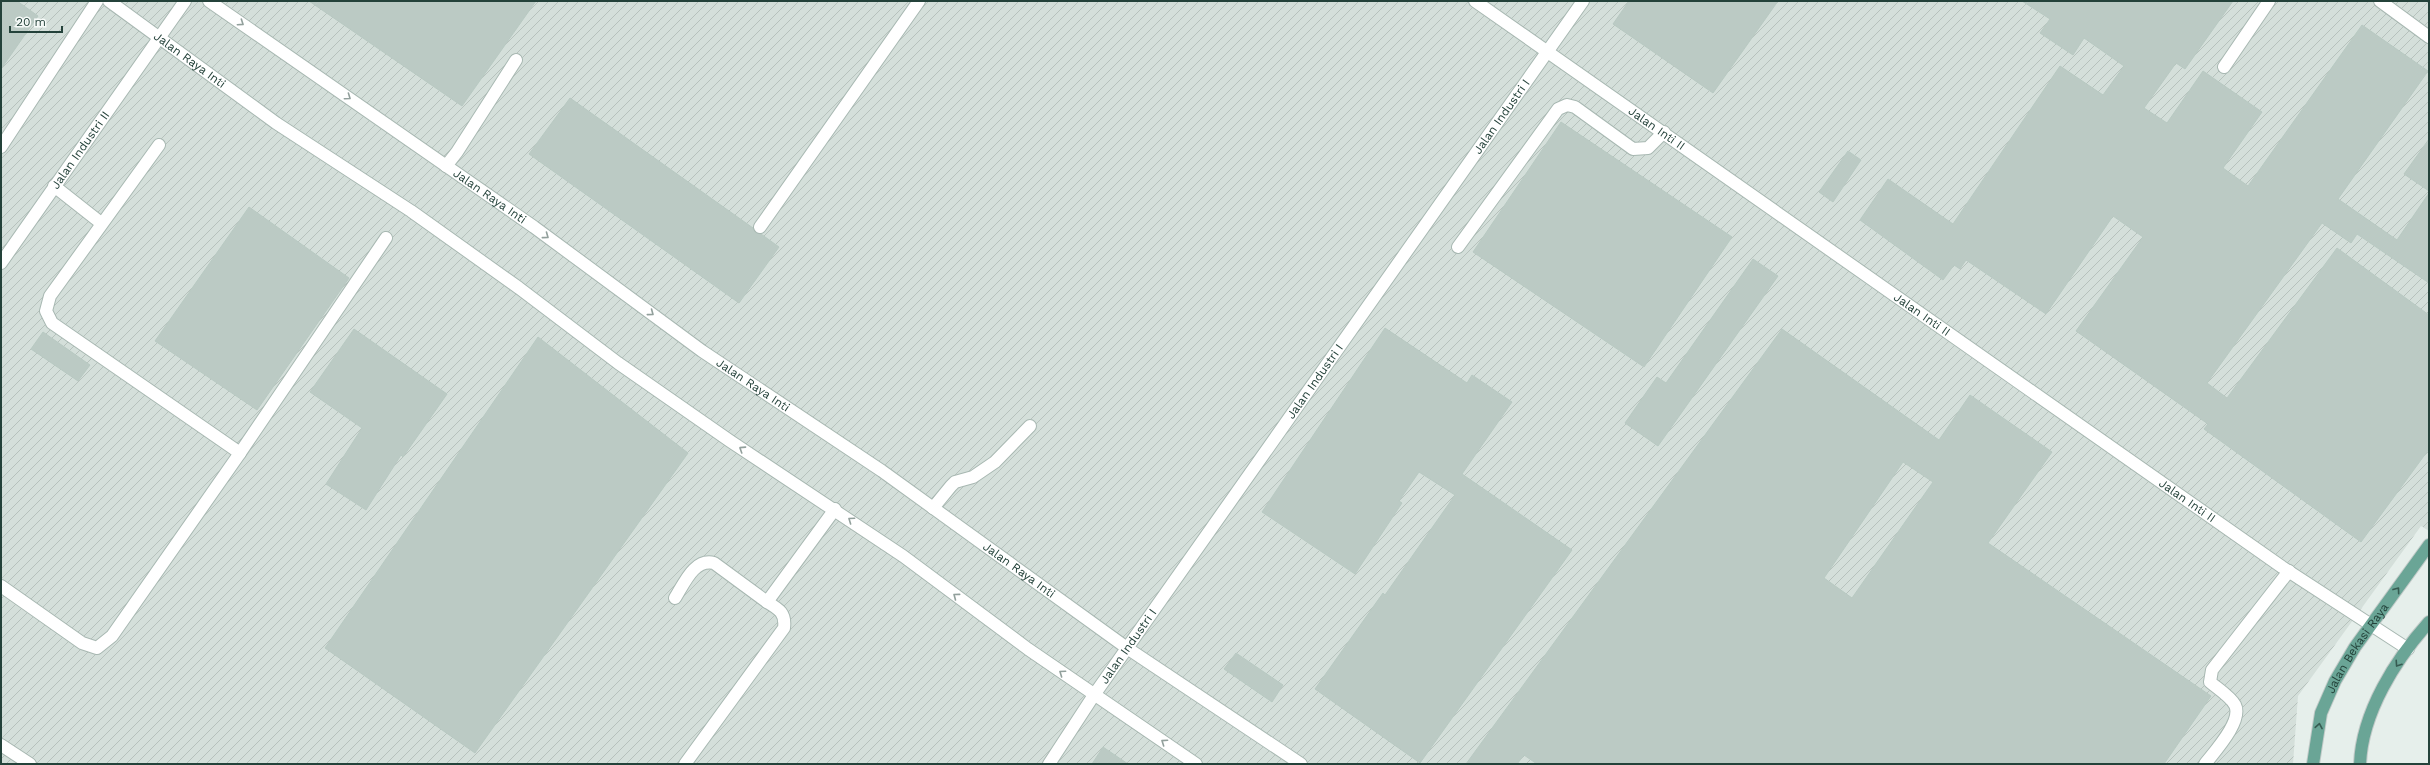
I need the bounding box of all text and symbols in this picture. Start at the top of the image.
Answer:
scale bar [10,8,62,34]
text: 20 m [16,15,46,29]
one-way arrow [237,18,244,25]
street label: Jalan Raya Inti [151,29,228,91]
street label: Jalan Industri I [1470,76,1533,157]
one-way arrow [344,92,351,100]
street label: Jalan Inti II [1626,104,1688,153]
street label: Jalan Industri II [48,108,112,192]
street label: Jalan Raya Inti [451,166,529,226]
one-way arrow [542,231,549,238]
street label: Jalan Inti II [1891,290,1953,339]
one-way arrow [647,308,654,316]
street label: Jalan Industri I [1284,341,1346,422]
street label: Jalan Raya Inti [714,355,793,415]
one-way arrow [739,446,746,454]
street label: Jalan Inti II [2156,476,2218,525]
one-way arrow [848,517,855,525]
street label: Jalan Raya Inti [980,539,1058,601]
one-way arrow [2392,587,2399,594]
one-way arrow [954,594,961,601]
street label: Jalan Bekasi Raya [2323,600,2391,696]
street label: Jalan Industri I [1097,606,1160,686]
one-way arrow [2396,660,2403,667]
one-way arrow [1059,671,1066,678]
one-way arrow [2314,722,2323,729]
one-way arrow [1161,740,1168,747]

